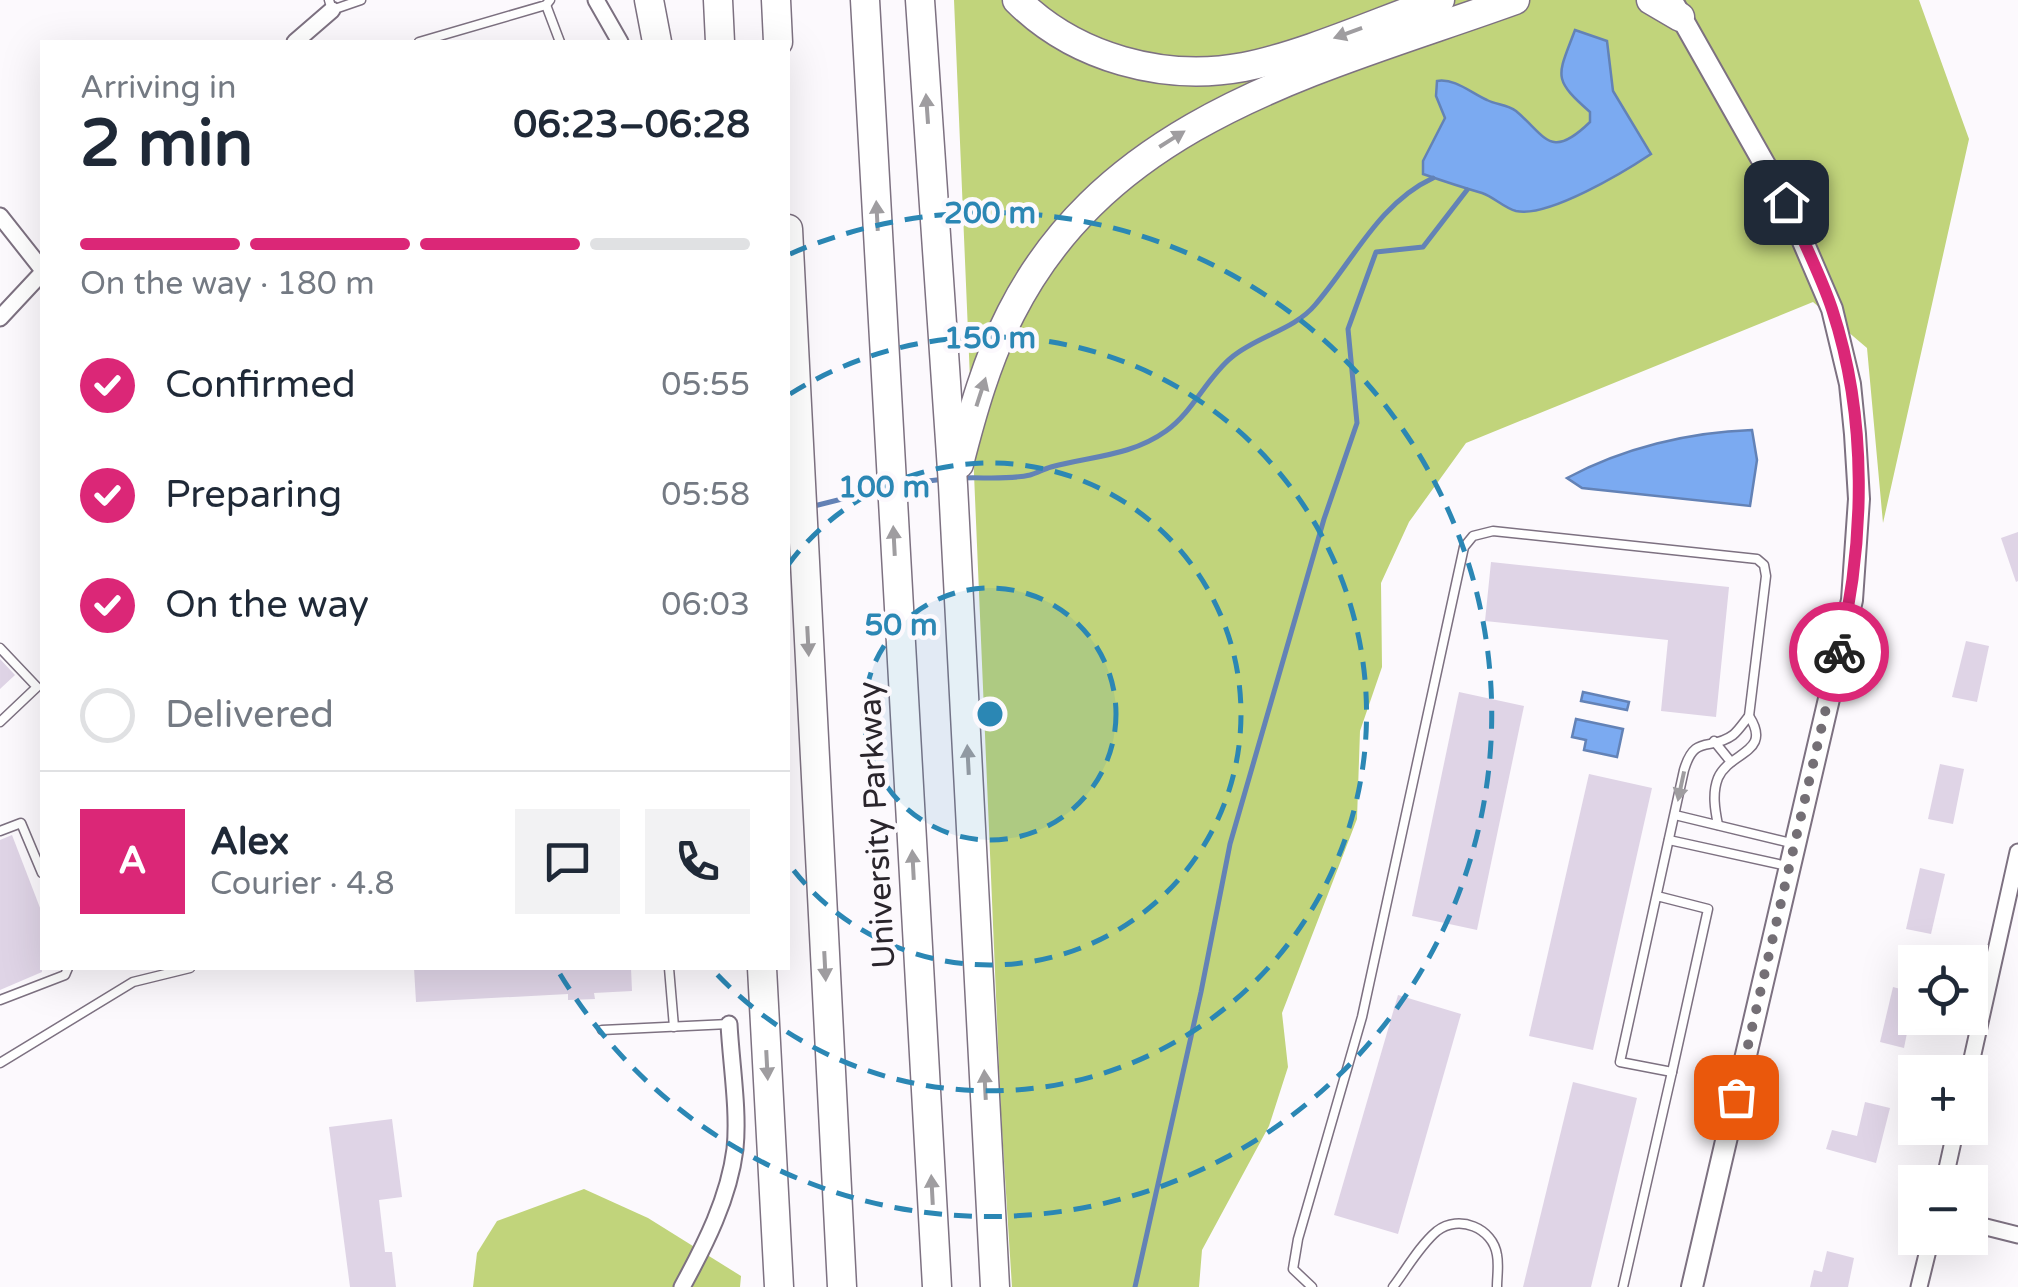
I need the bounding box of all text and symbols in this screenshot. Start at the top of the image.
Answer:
one-way arrow [1333,26,1363,41]
text: Arriving in [80,69,237,107]
one-way arrow [919,92,935,124]
text: 06:23–06:28 [513,102,750,148]
text: 2 min [80,105,253,184]
one-way arrow [1158,130,1186,148]
pin [1744,160,1829,245]
icon: home [1759,175,1814,230]
text: 200 m [944,195,1036,232]
one-way arrow [869,200,885,232]
text: On the way · 180 m [80,265,375,303]
text: 150 m [944,320,1036,357]
icon: check [80,358,135,413]
text: Confirmed [165,362,356,408]
text: 05:55 [661,366,750,404]
one-way arrow [974,376,989,406]
icon: check [80,468,135,523]
text: 100 m [838,469,930,506]
text: Preparing [165,472,342,518]
text: 05:58 [661,476,750,514]
one-way arrow [886,524,902,556]
icon: check [80,578,135,633]
text: On the way [165,582,369,628]
text: 06:03 [661,586,750,624]
courier [1789,602,1889,702]
text: 50 m [864,607,938,644]
icon: bike [1812,625,1867,680]
one-way arrow [800,626,816,658]
street label: University Parkway [851,680,903,970]
text: Delivered [165,692,334,738]
centre of rings [972,696,1008,732]
one-way arrow [960,744,976,776]
one-way arrow [1672,771,1688,802]
button: chat [515,809,620,914]
button: phone [645,809,750,914]
text: Alex [210,819,289,865]
text: A [118,838,147,884]
one-way arrow [905,849,921,881]
text: Courier · 4.8 [210,865,395,903]
map controls [1898,945,1988,1255]
button: locate [1898,945,1988,1035]
one-way arrow [817,950,833,982]
one-way arrow [759,1049,775,1081]
pin [1694,1055,1779,1140]
button: + [1898,1055,1988,1145]
one-way arrow [977,1068,993,1100]
icon: bag [1709,1070,1764,1125]
button: − [1898,1165,1988,1255]
one-way arrow [923,1173,939,1205]

